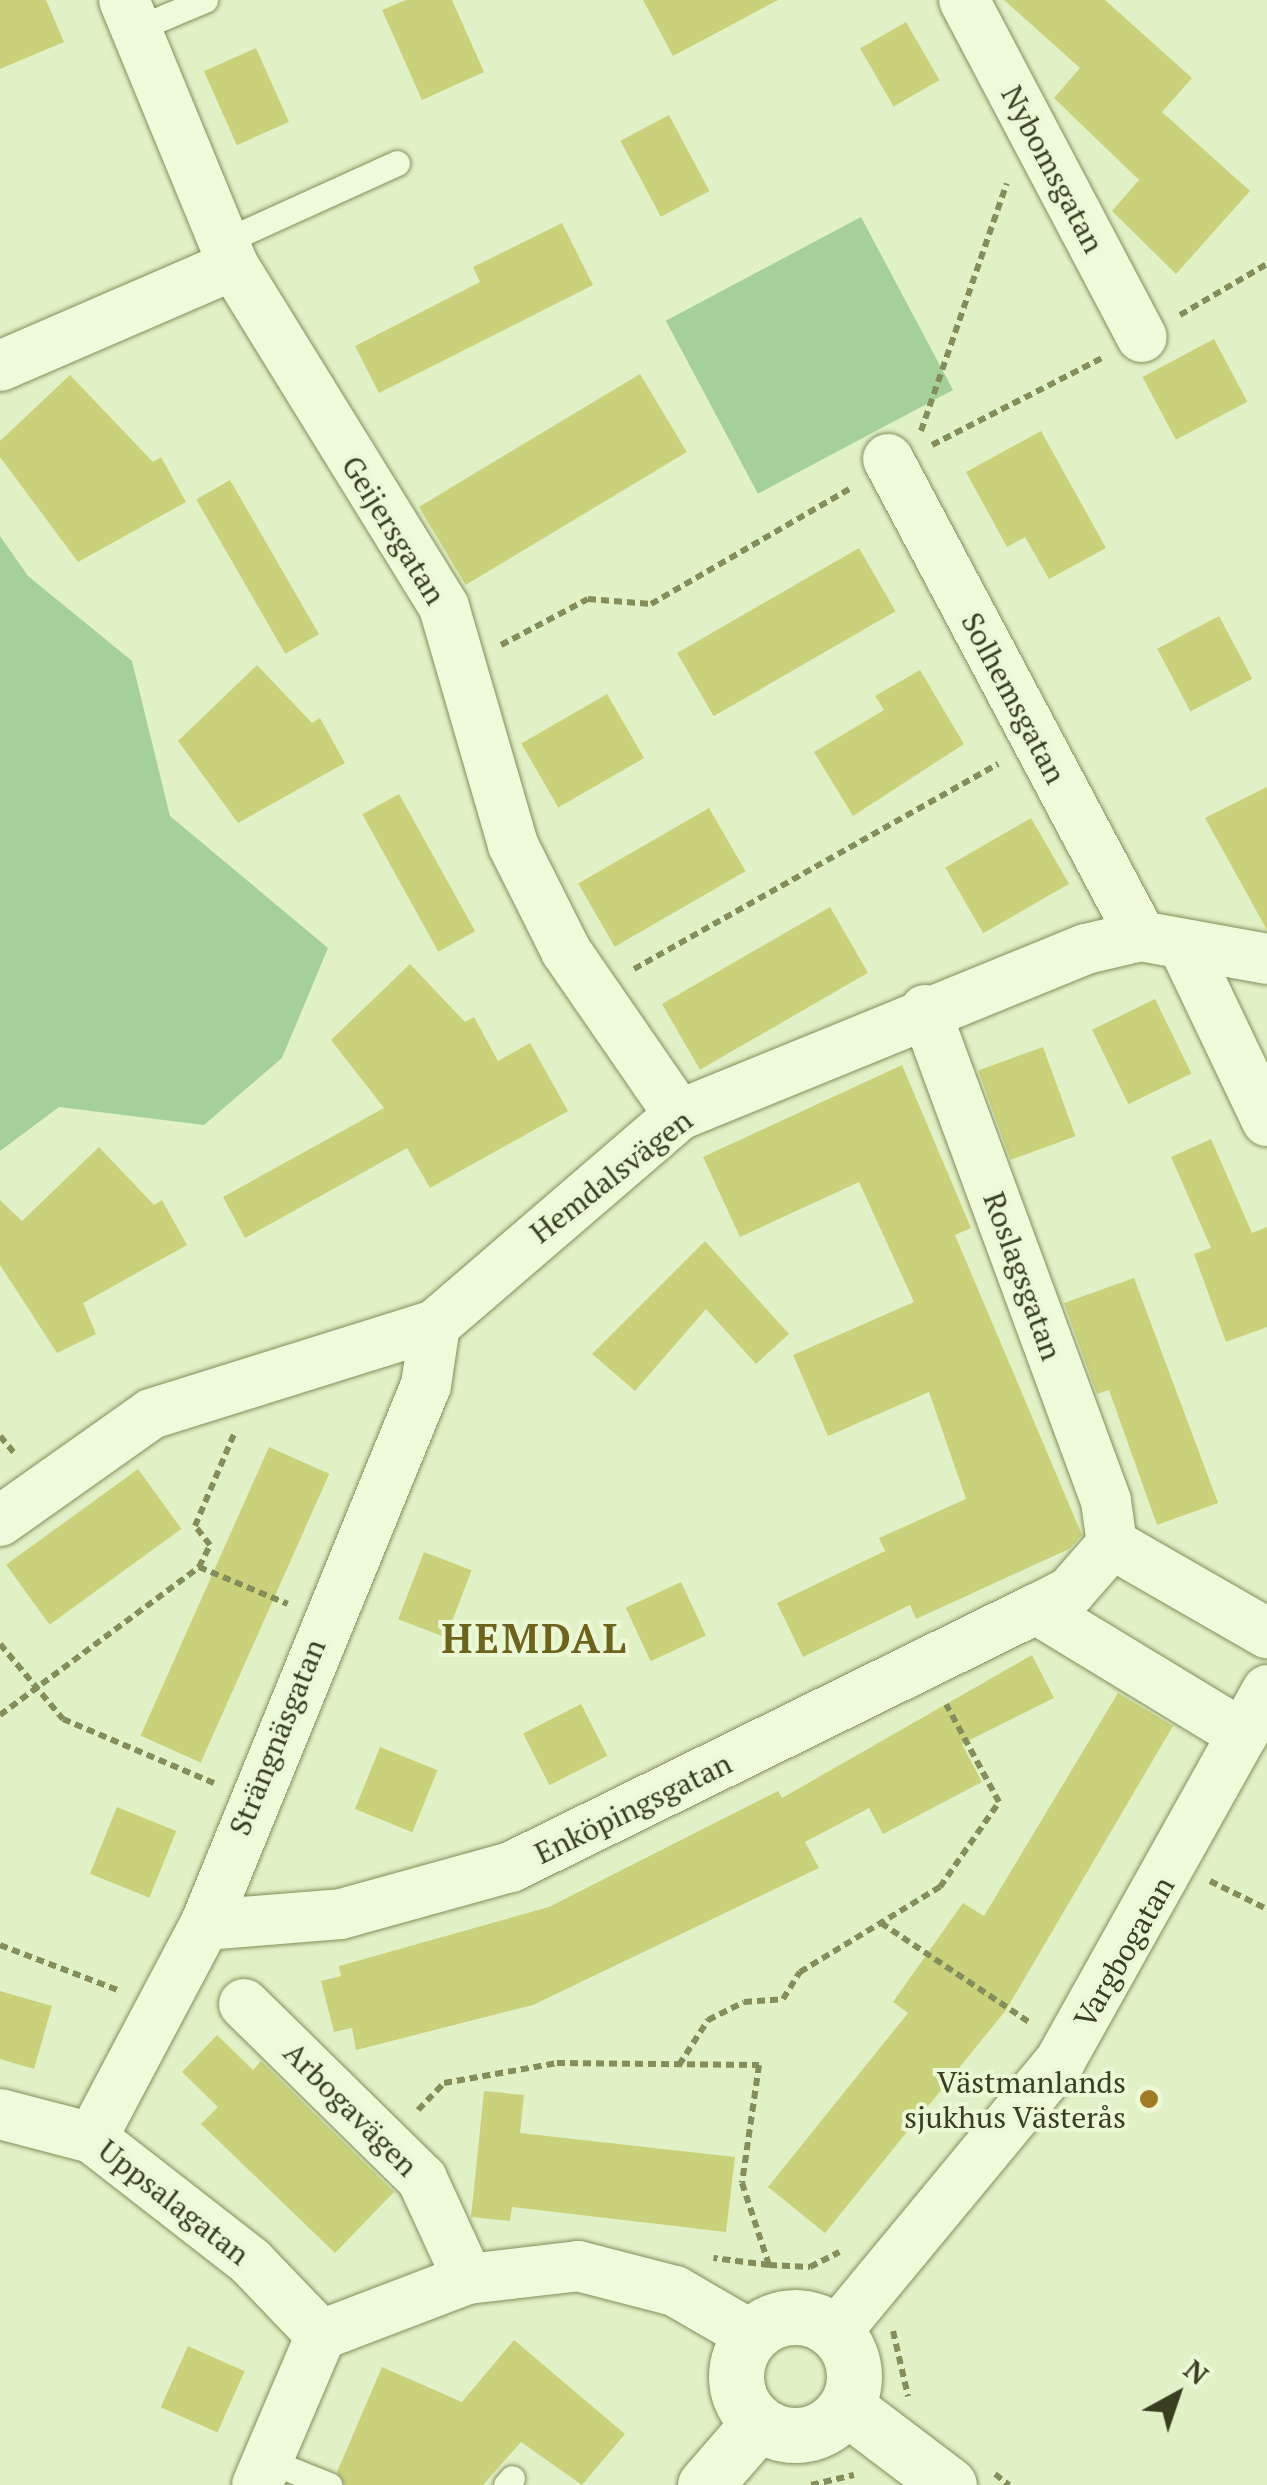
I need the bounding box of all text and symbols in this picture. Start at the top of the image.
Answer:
street label: Nybomsgatan [994,79,1112,259]
street label: Geijersgatan [334,449,454,611]
street label: Solhemsgatan [954,606,1074,790]
street label: Hemdalsvägen [523,1102,699,1250]
street label: Roslagsgatan [976,1187,1070,1365]
district label: HEMDAL [442,1614,628,1662]
street label: Strängnäsgatan [221,1634,333,1840]
street label: Enköpingsgatan [529,1745,737,1871]
street label: Vargbogatan [1066,1870,1182,2034]
street label: Arbogavägen [276,2034,426,2184]
place label: Västmanlands sjukhus Västerås [903,2064,1126,2134]
marker: Västmanlands sjukhus Västerås [1136,2086,1162,2112]
street label: Uppsalagatan [91,2132,257,2272]
north arrow [1127,2345,1227,2445]
text: N [1177,2351,1217,2393]

